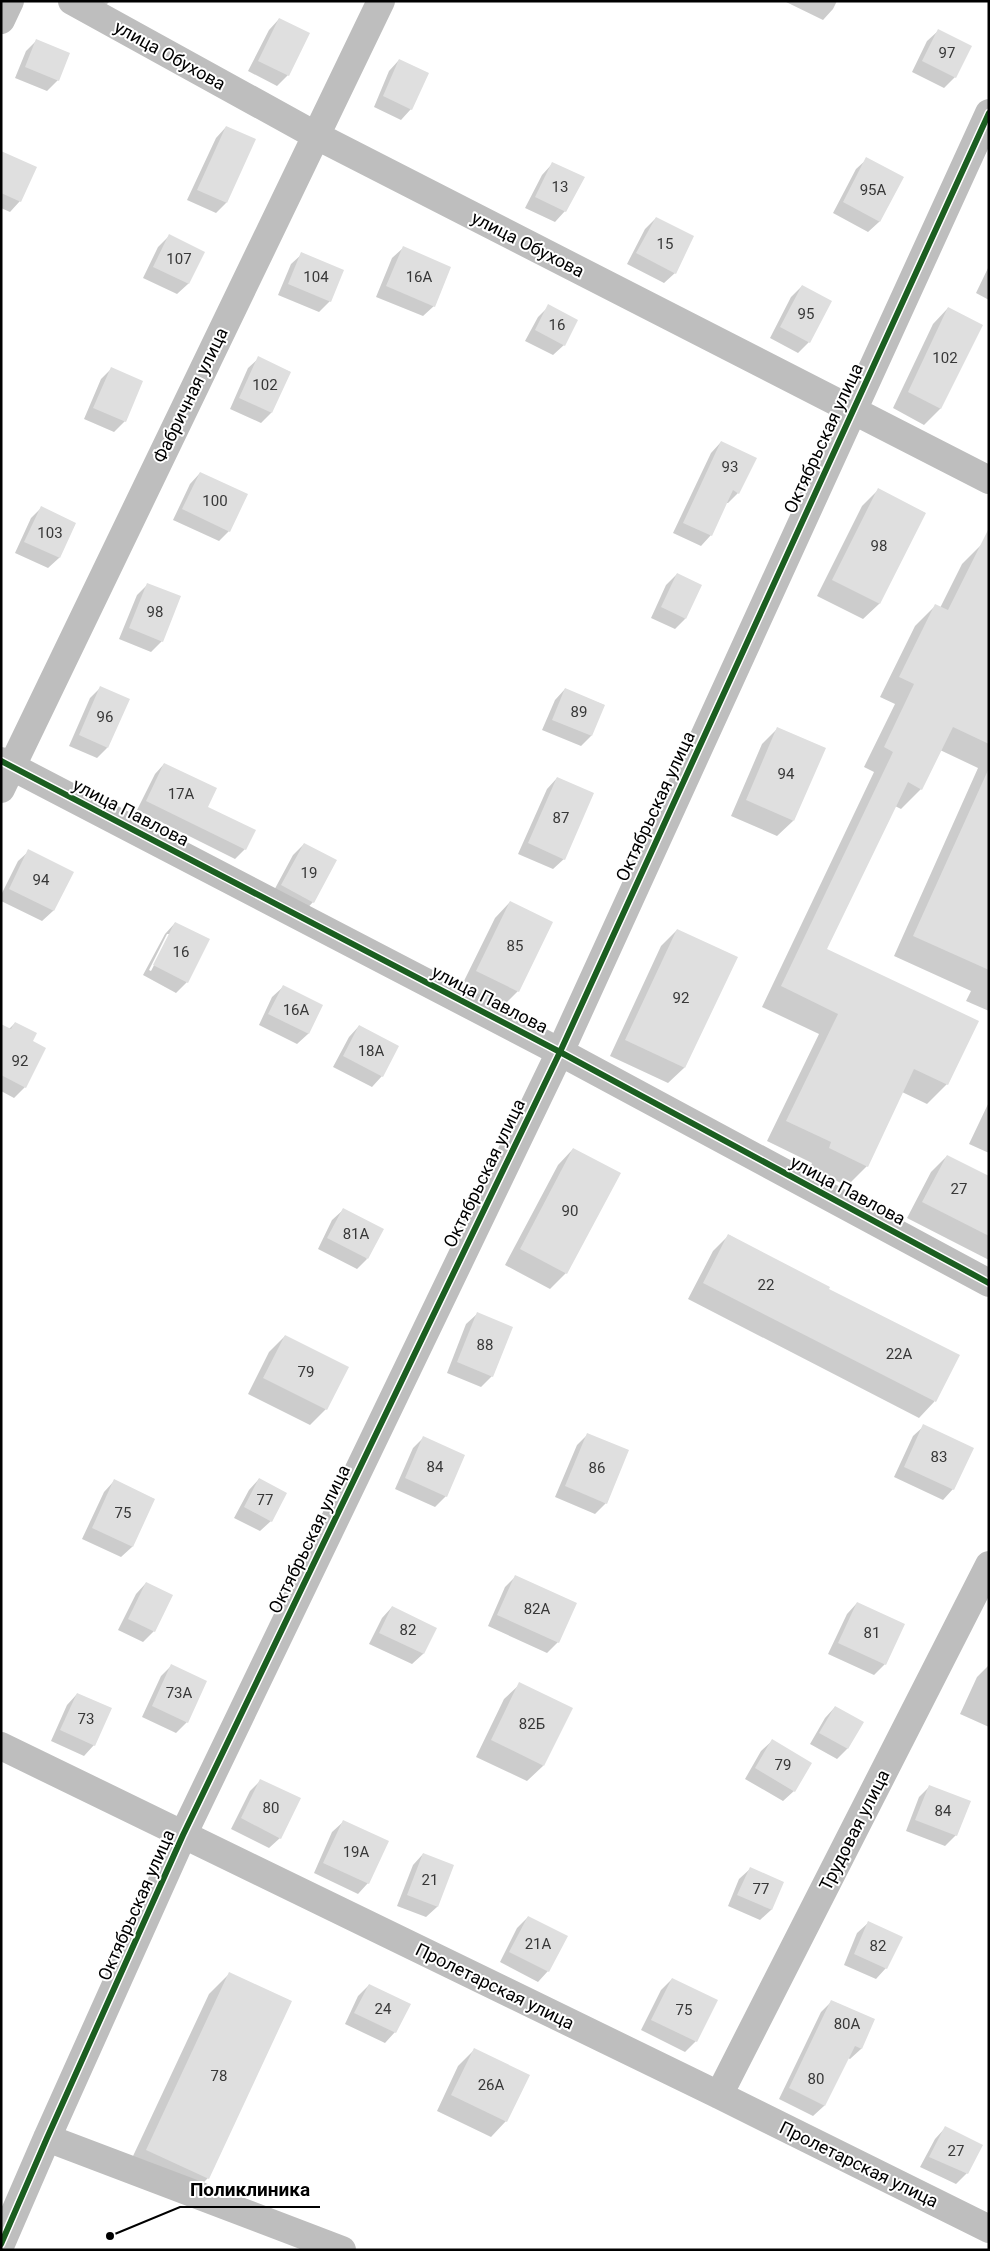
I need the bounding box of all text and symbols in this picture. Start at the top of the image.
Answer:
street label: улица Обухова [111,16,229,94]
house number: 97 [939,44,955,62]
house number: 13 [552,178,568,196]
house number: 95А [860,181,887,199]
street label: улица Обухова [468,207,588,281]
house number: 15 [657,235,673,253]
house number: 107 [166,250,192,268]
house number: 104 [303,268,329,286]
house number: 16А [406,268,433,286]
house number: 95 [798,305,814,323]
house number: 16 [549,316,565,334]
street label: Фабричная улица [148,324,232,466]
house number: 102 [932,349,958,367]
street label: Октябрьская улица [779,360,867,516]
house number: 102 [252,376,278,394]
house number: 93 [722,458,738,476]
house number: 100 [202,492,228,510]
house number: 103 [37,524,63,542]
house number: 98 [871,537,887,555]
house number: 98 [147,603,163,621]
house number: 89 [571,703,587,721]
house number: 96 [97,708,113,726]
street label: Октябрьская улица [611,728,699,884]
house number: 94 [778,765,795,783]
street label: улица Павлова [69,774,193,850]
house number: 17А [168,785,195,803]
house number: 87 [553,809,569,827]
house number: 19 [301,864,317,882]
house number: 94 [33,871,50,889]
house number: 85 [507,937,523,955]
house number: 16 [173,943,189,961]
street label: улица Павлова [428,961,552,1037]
house number: 92 [673,989,689,1007]
house number: 16А [283,1001,310,1019]
house number: 18А [358,1042,385,1060]
house number: 92 [12,1052,28,1070]
street label: Октябрьская улица [439,1095,529,1251]
street label: улица Павлова [787,1151,909,1229]
house number: 27 [951,1180,967,1198]
house number: 90 [562,1202,578,1220]
house number: 81А [343,1225,370,1243]
house number: 22 [758,1276,774,1294]
house number: 88 [477,1336,493,1354]
house number: 22А [886,1345,913,1363]
house number: 79 [298,1363,314,1381]
house number: 83 [931,1448,947,1466]
house number: 84 [427,1458,444,1476]
house number: 86 [589,1459,605,1477]
street label: Октябрьская улица [264,1461,354,1617]
house number: 77 [257,1491,273,1509]
house number: 75 [115,1504,131,1522]
house number: 82А [524,1600,551,1618]
house number: 82 [400,1621,416,1639]
house number: 81 [864,1624,880,1642]
house number: 73А [166,1684,193,1702]
house number: 73 [78,1710,94,1728]
house number: 82Б [519,1715,545,1733]
house number: 79 [775,1756,791,1774]
street label: Трудовая улица [815,1766,893,1894]
house number: 80 [263,1799,279,1817]
house number: 84 [935,1802,952,1820]
street label: Октябрьская улица [93,1826,179,1984]
house number: 19А [343,1843,370,1861]
house number: 21 [422,1871,438,1889]
house number: 77 [753,1880,769,1898]
house number: 21А [525,1935,552,1953]
house number: 82 [870,1937,886,1955]
street label: Пролетарская улица [412,1938,578,2034]
house number: 24 [375,2000,392,2018]
house number: 75 [676,2001,692,2019]
house number: 80А [834,2015,861,2033]
house number: 78 [211,2067,227,2085]
house number: 80 [808,2070,824,2088]
house number: 26А [478,2076,505,2094]
street label: Пролетарская улица [776,2116,942,2212]
house number: 27 [948,2142,964,2160]
callout: Поликлиника [180,2173,320,2207]
text: Поликлиника [190,2178,310,2201]

